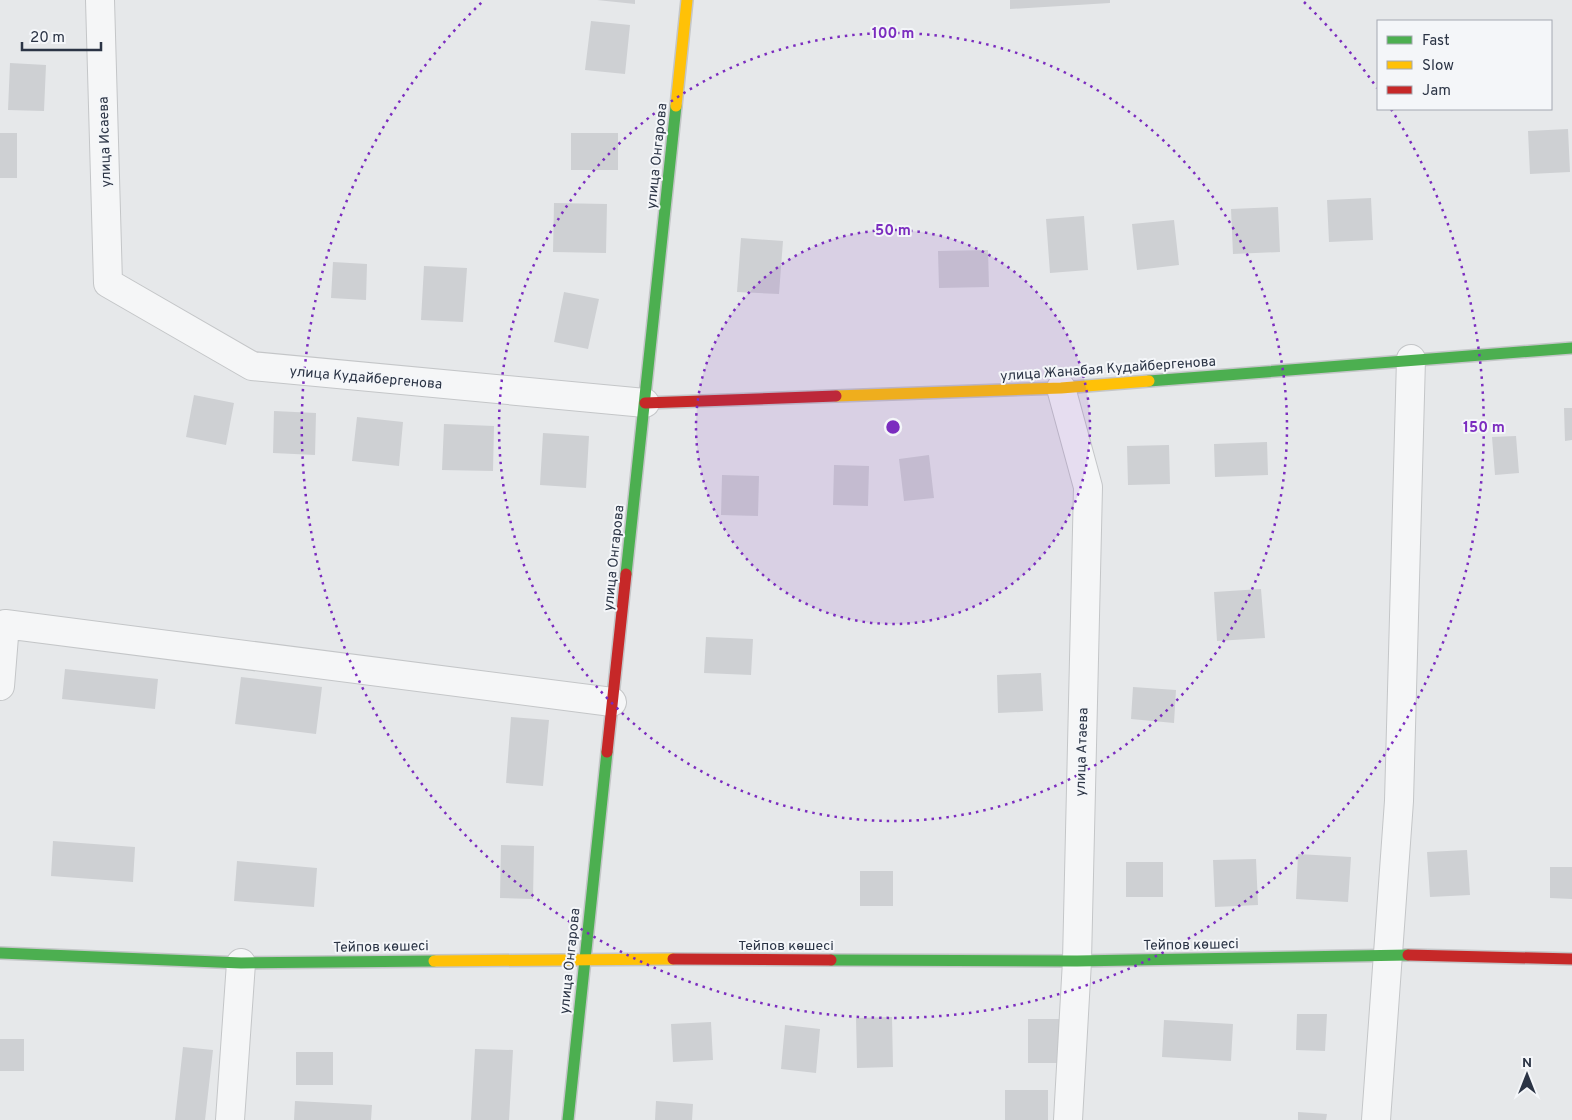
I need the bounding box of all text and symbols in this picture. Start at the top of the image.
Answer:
scale bar [22,20,101,52]
legend [1377,20,1552,110]
text: 100 m [872,25,914,44]
text: 20 m [30,29,65,48]
text: Fast [1422,32,1450,51]
text: Slow [1422,57,1454,76]
text: Jam [1422,82,1451,101]
street label: улица Исаева [95,96,116,188]
street label: улица Онгарова [643,102,672,210]
text: 50 m [875,222,911,241]
street label: улица Жанабая Кудайбергенова [1000,353,1217,386]
street label: улица Кудайбергенова [289,363,443,394]
centre of rings [884,418,902,436]
text: 150 m [1463,419,1505,438]
street label: улица Онгарова [600,504,629,612]
street label: улица Атаева [1072,707,1093,797]
street label: улица Онгарова [556,907,585,1015]
street label: Тейпов көшесі [1143,936,1239,955]
street label: Тейпов көшесі [333,938,429,957]
street label: Тейпов көшесі [738,938,834,955]
north arrow [1502,1050,1552,1100]
text: N [1522,1055,1532,1072]

